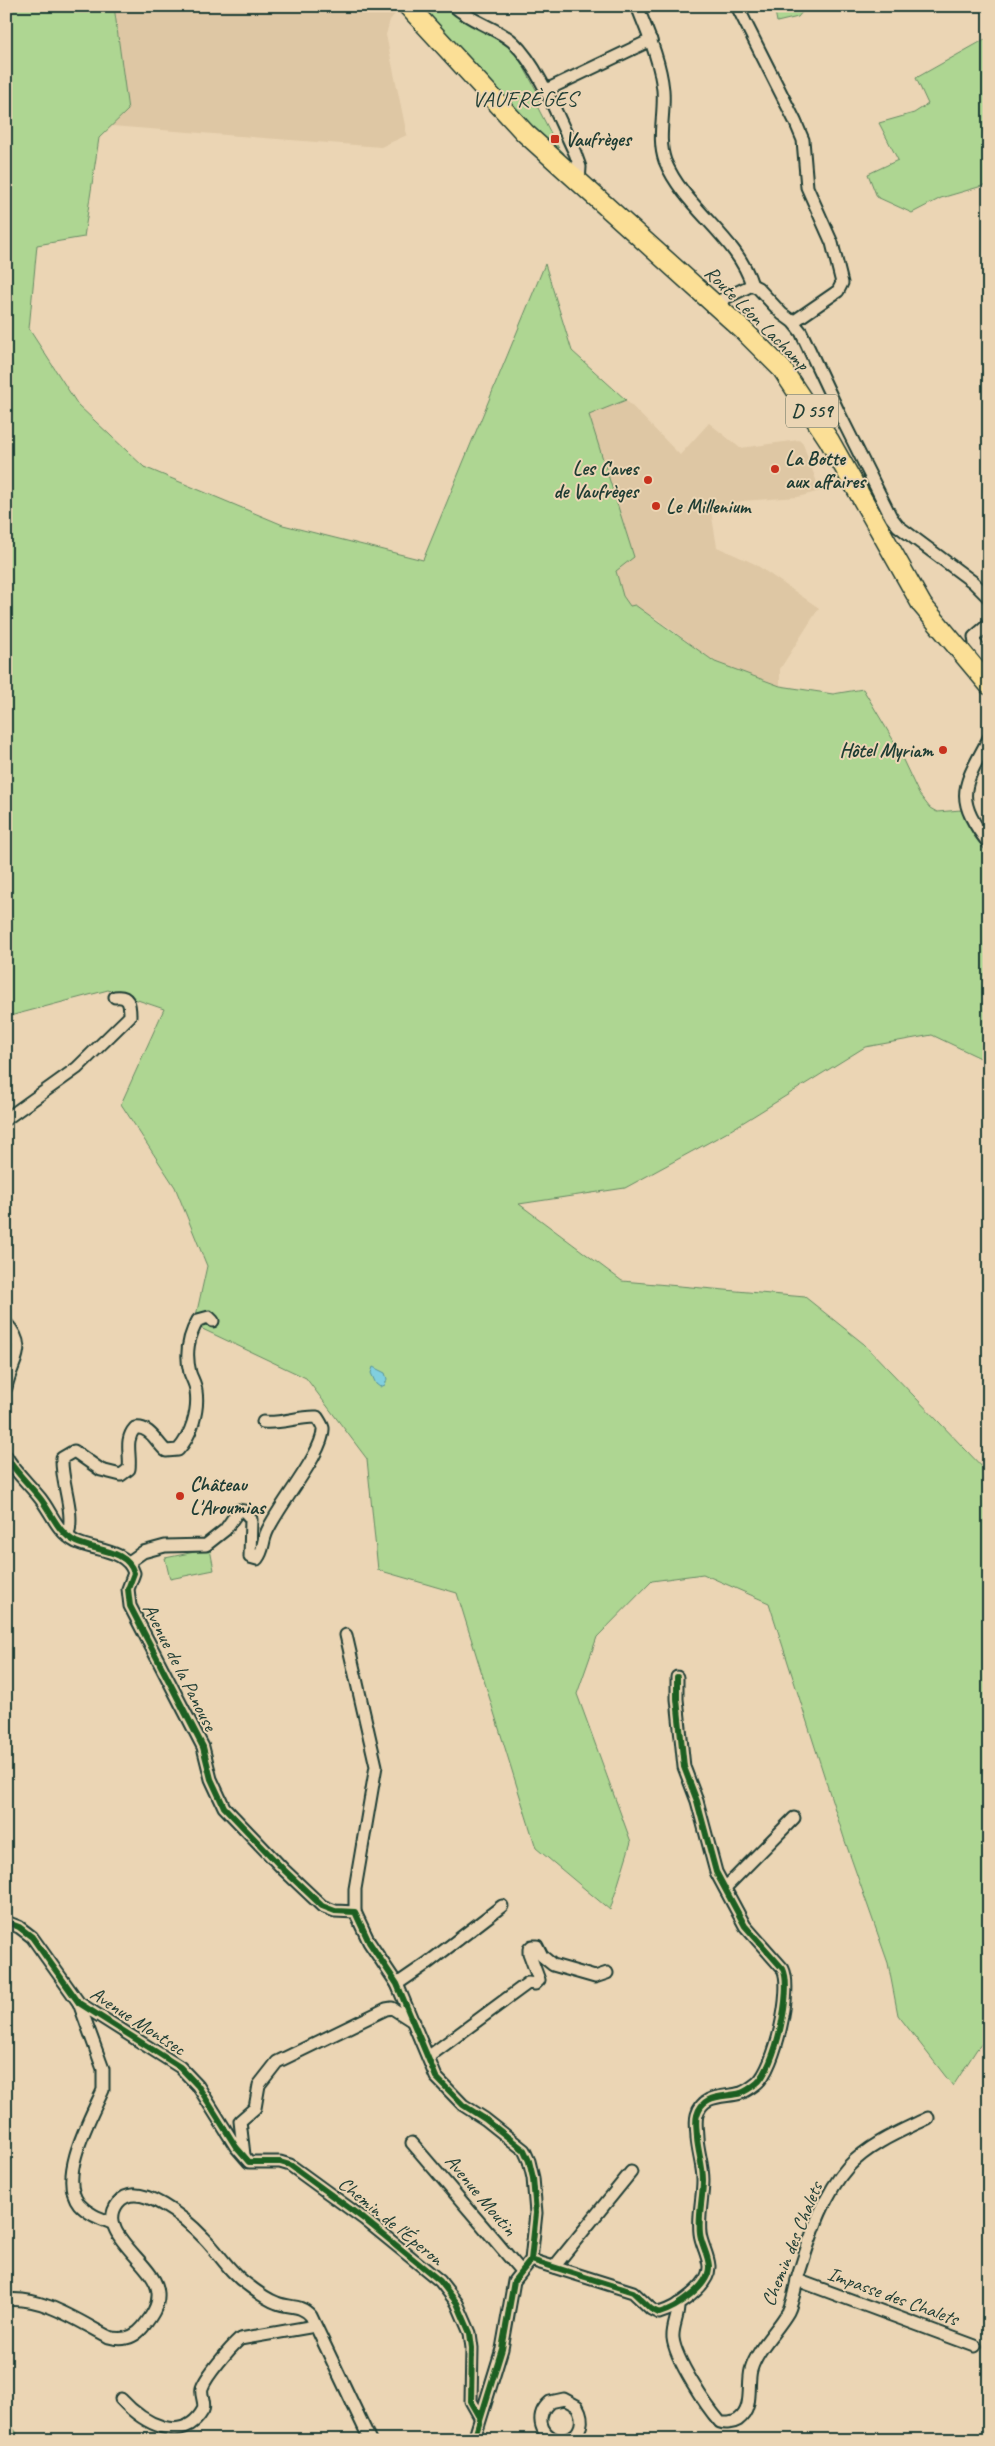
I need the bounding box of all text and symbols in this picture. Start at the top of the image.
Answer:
district label: VAUFRÈGES [472,85,581,113]
place label: Vaufrèges [565,127,633,152]
marker: Vaufrèges [549,133,561,145]
street label: Route Léon Lachamp [699,260,816,377]
road number: D 559 [786,394,838,428]
place label: La Botte aux affaires [785,446,867,494]
place label: Les Caves de Vaufrèges [553,456,640,504]
marker: La Botte aux affaires [769,463,781,475]
marker: Les Caves de Vaufrèges [642,474,654,486]
place label: Le Millenium [666,494,752,519]
marker: Le Millenium [650,500,662,512]
place label: Hôtel Myriam [840,738,935,763]
marker: Hôtel Myriam [937,744,949,756]
place label: Château L'Aroumias [190,1472,267,1520]
marker: Château L'Aroumias [174,1490,186,1502]
street label: Avenue de la Panouse [137,1599,224,1736]
street label: Avenue Montsec [86,1981,191,2061]
street label: Avenue Moutin [440,2149,523,2242]
street label: Chemin de l'Éperon [333,2171,449,2272]
street label: Chemin des Chalets [756,2176,829,2310]
street label: Impasse des Chalets [824,2261,964,2332]

